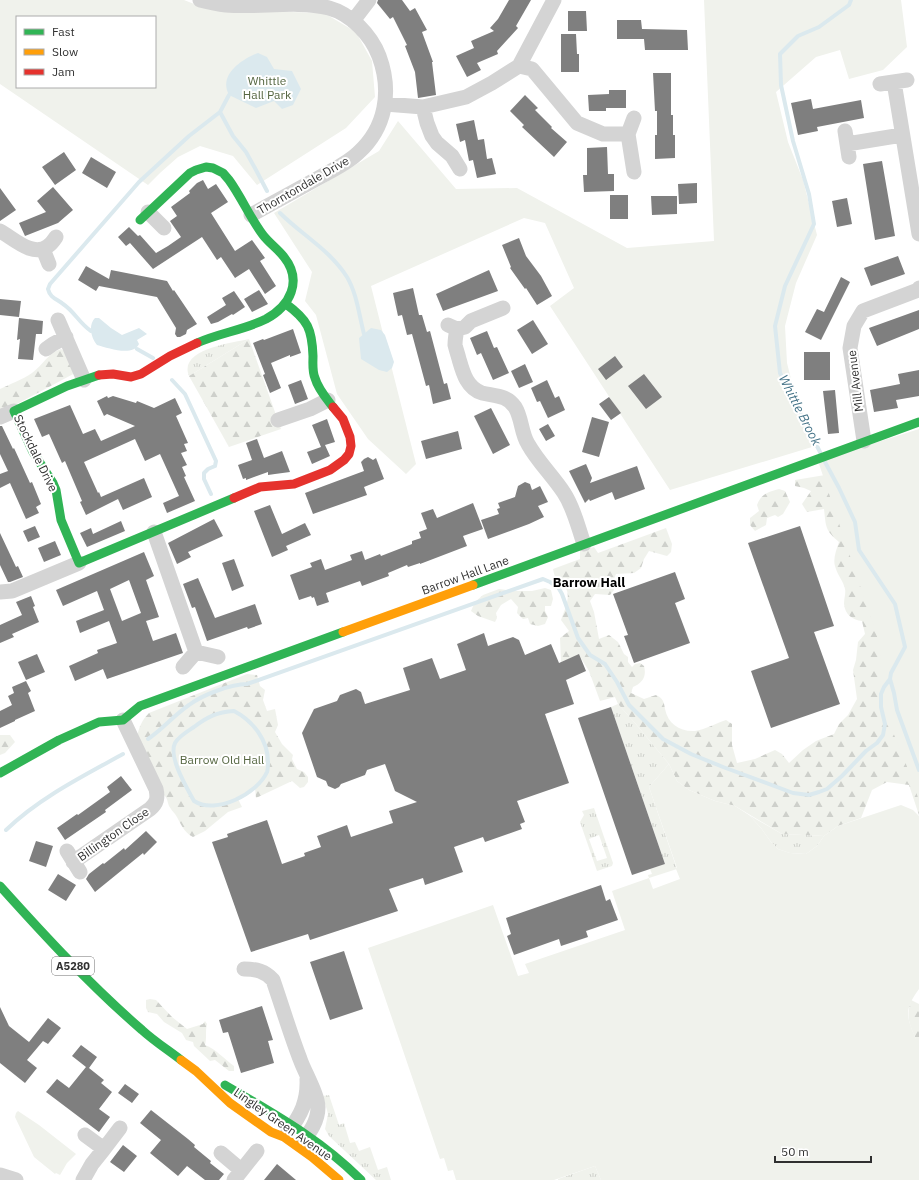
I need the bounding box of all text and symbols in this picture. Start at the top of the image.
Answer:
legend [16,16,156,88]
text: Fast [52,24,75,39]
text: Slow [52,44,78,59]
text: Jam [52,64,75,79]
park label: Whittle Hall Park [243,73,292,102]
street label: Thorntondale Drive [255,152,352,217]
street label: Mill Avenue [844,349,866,413]
water label: Whittle Brook [775,372,825,448]
street label: Stockdale Drive [11,412,61,494]
street label: Barrow Hall Lane [419,552,511,598]
district label: Barrow Hall [553,574,625,591]
park label: Barrow Old Hall [180,752,264,767]
street label: Billington Close [74,804,152,864]
road number: A5280 [52,957,94,975]
street label: Lingley Green Avenue [231,1084,335,1164]
scale bar [775,1138,871,1164]
text: 50 m [781,1144,809,1159]

